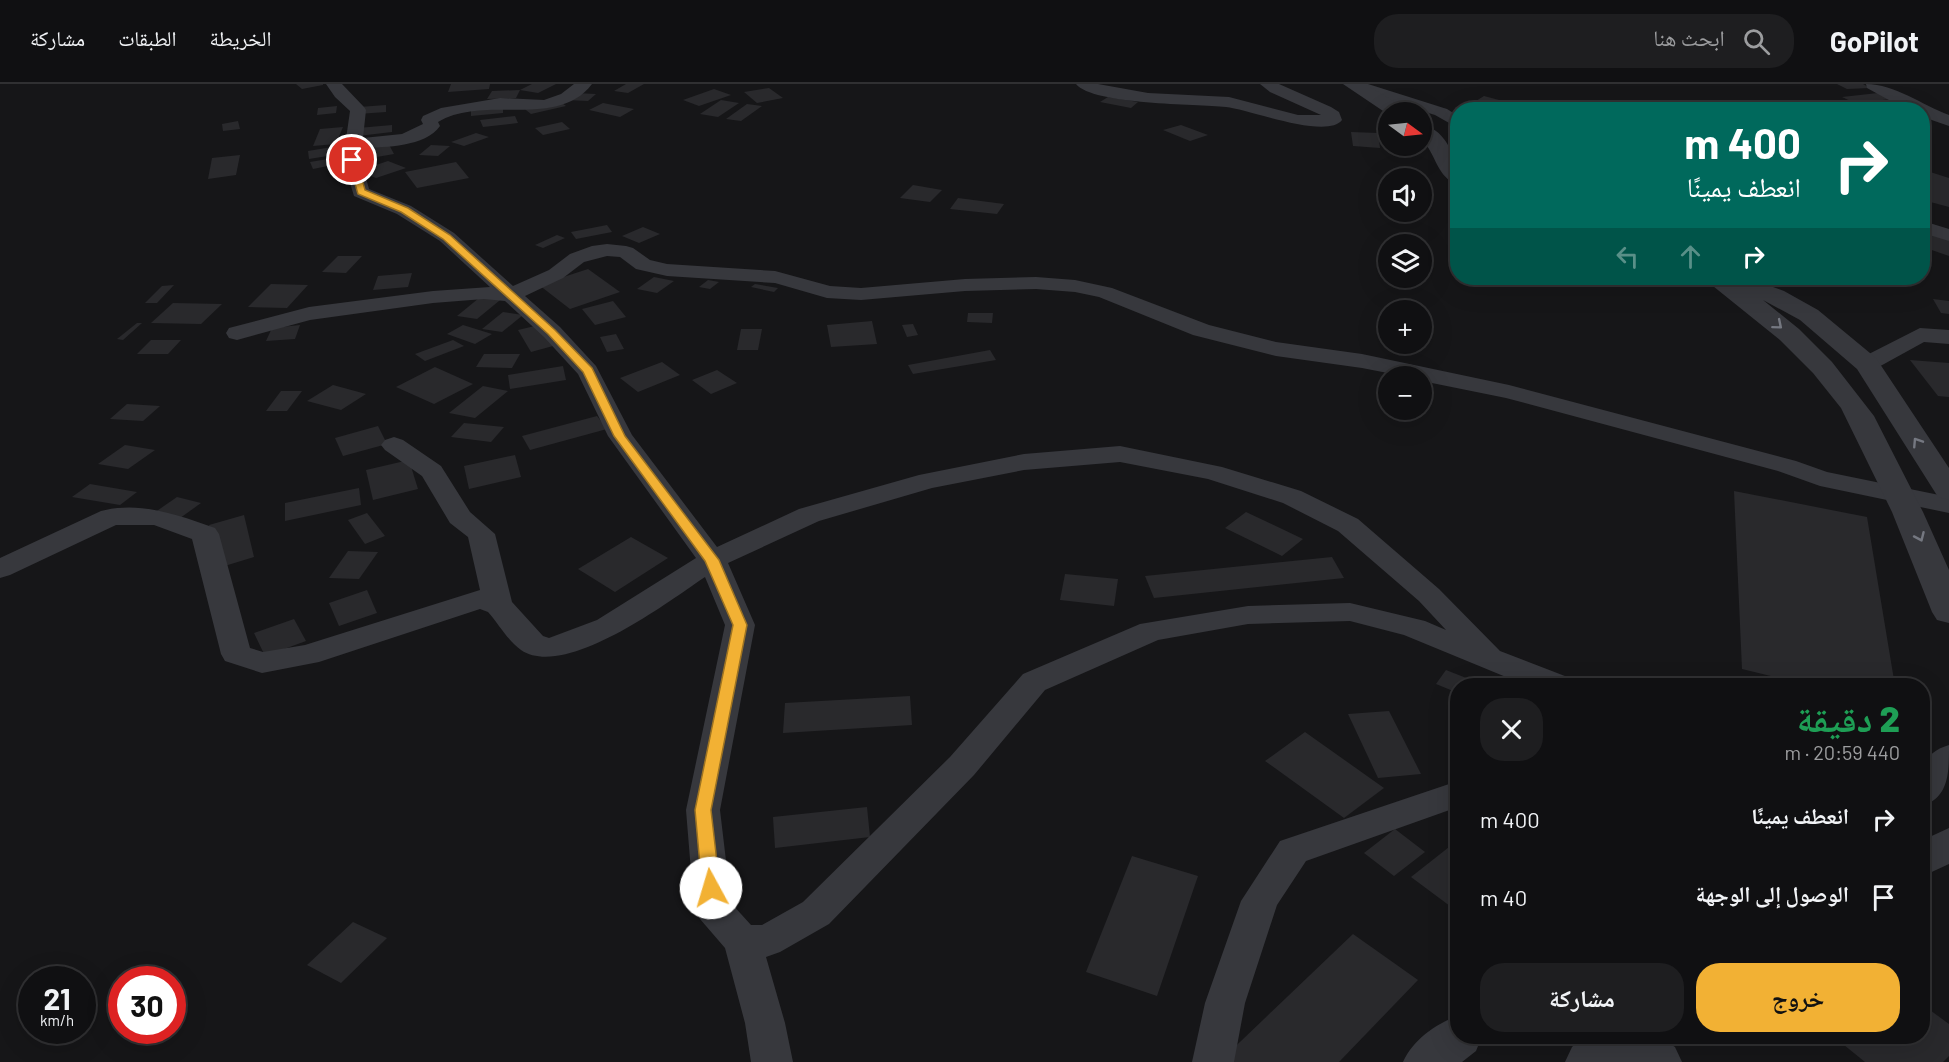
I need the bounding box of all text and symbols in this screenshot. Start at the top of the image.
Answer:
search box [1374,14,1794,68]
text: ابحث هنا [1653,24,1725,50]
text: GoPilot [1830,24,1919,58]
text: مشاركة [30,25,85,50]
text: الطبقات [118,25,177,50]
text: الخريطة [210,25,271,50]
icon: search [1740,25,1773,58]
north arrow [1378,102,1432,156]
map controls [1378,102,1432,420]
text: 400 m [1684,117,1801,167]
icon: right [1822,126,1900,204]
pin [326,134,377,185]
icon: arrive [335,143,368,176]
button: sound [1378,168,1432,222]
text: انعطف يمينًا [1687,170,1801,202]
button: layers [1378,234,1432,288]
icon: left [1611,240,1644,273]
icon: ahead [1674,240,1707,273]
icon: right [1737,240,1770,273]
button: + [1378,300,1432,354]
one-way arrow [1771,318,1782,329]
button: − [1378,366,1432,420]
one-way arrow [1913,438,1924,449]
one-way arrow [1912,531,1924,542]
text: 2 دقيقة [1797,696,1900,739]
button: close [1480,698,1543,761]
text: 440 m · 20:59 [1784,740,1900,764]
text: انعطف يمينًا [1751,802,1849,828]
icon: right [1867,803,1900,836]
text: 400 m [1480,806,1540,832]
position arrow [679,856,743,920]
text: الوصول إلى الوجهة [1696,880,1849,906]
icon: arrive [1867,881,1900,914]
text: 40 m [1480,884,1527,910]
button: مشاركة [1480,963,1684,1032]
button: خروج [1696,963,1900,1032]
speed limit sign: 30 [108,966,186,1044]
text: 21 [43,980,71,1016]
text: km/h [40,1011,74,1029]

